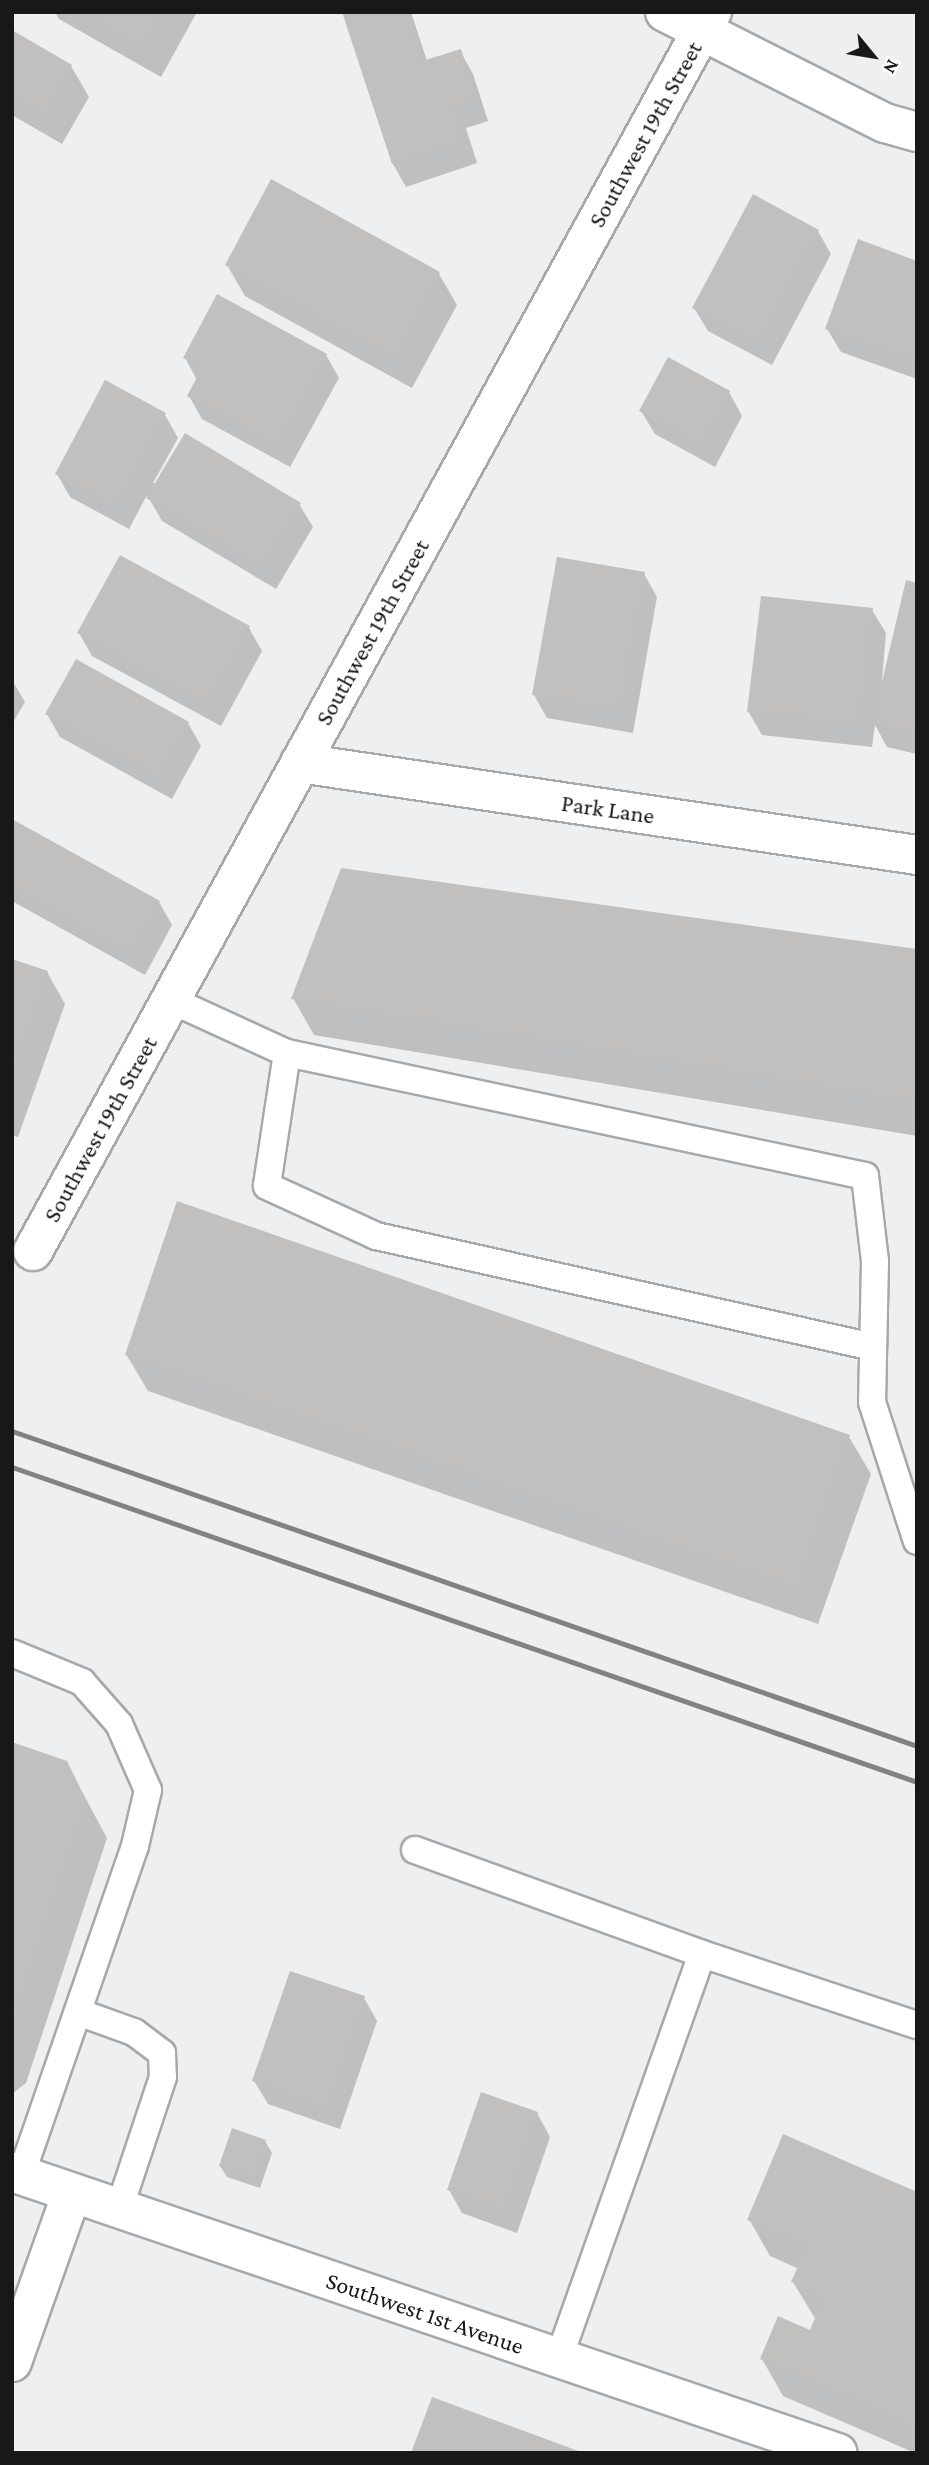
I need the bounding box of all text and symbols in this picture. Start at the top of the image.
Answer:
north arrow [838,21,908,91]
street label: Southwest 19th Street [582,36,708,232]
text: N [879,56,904,78]
street label: Southwest 19th Street [309,534,435,730]
street label: Park Lane [560,788,656,830]
street label: Southwest 19th Street [37,1031,163,1227]
street label: Southwest 1st Avenue [322,2266,528,2360]

